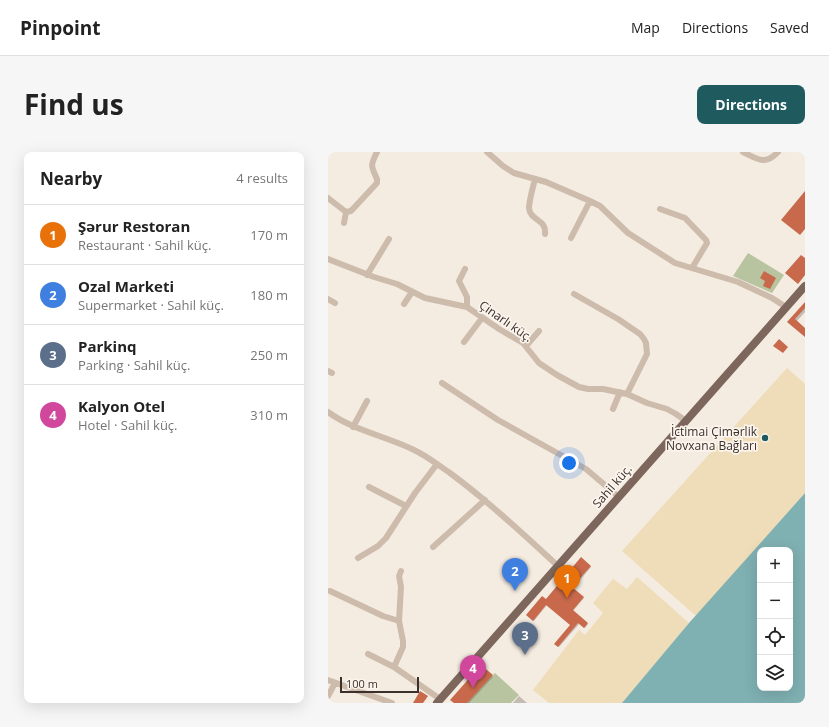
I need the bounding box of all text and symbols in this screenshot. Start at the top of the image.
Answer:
text: Pinpoint [20,15,101,41]
text: Map [631,18,660,37]
text: Directions [682,18,748,37]
text: Saved [770,18,809,37]
text: Find us [24,85,124,123]
button: Directions [697,85,805,124]
text: Nearby [40,167,102,190]
text: 4 results [236,169,288,187]
text: Şərur Restoran [78,216,190,236]
text: 1 [49,226,57,244]
text: 170 m [250,226,288,244]
text: Restaurant · Sahil küç. [78,236,211,254]
text: Ozal Marketi [78,276,174,296]
text: 2 [49,286,57,304]
text: 180 m [250,286,288,304]
text: Supermarket · Sahil küç. [78,296,224,314]
street label: Çinarlı küç. [476,296,536,346]
text: Parkinq [78,336,137,356]
text: 3 [49,346,57,364]
text: 250 m [250,346,288,364]
text: Parking · Sahil küç. [78,356,190,374]
text: Kalyon Otel [78,396,165,416]
text: 4 [49,406,57,424]
text: 310 m [250,406,288,424]
text: Hotel · Sahil küç. [78,416,178,434]
place label: İctimai Çimərlik Novxana Bağları [666,423,758,454]
marker: İctimai Çimərlik Novxana Bağları [760,433,770,443]
your location [559,453,579,473]
street label: Sahil küç. [588,461,636,511]
map controls [757,547,793,691]
button: + [757,547,793,583]
pin: 2 [502,558,528,591]
pin: 1 [554,565,580,598]
button: − [757,583,793,619]
button: locate [757,619,793,655]
pin: 3 [512,622,538,655]
pin: 4 [460,655,486,688]
button: layers [757,655,793,691]
scale bar [340,675,419,694]
text: 100 m [346,676,378,691]

